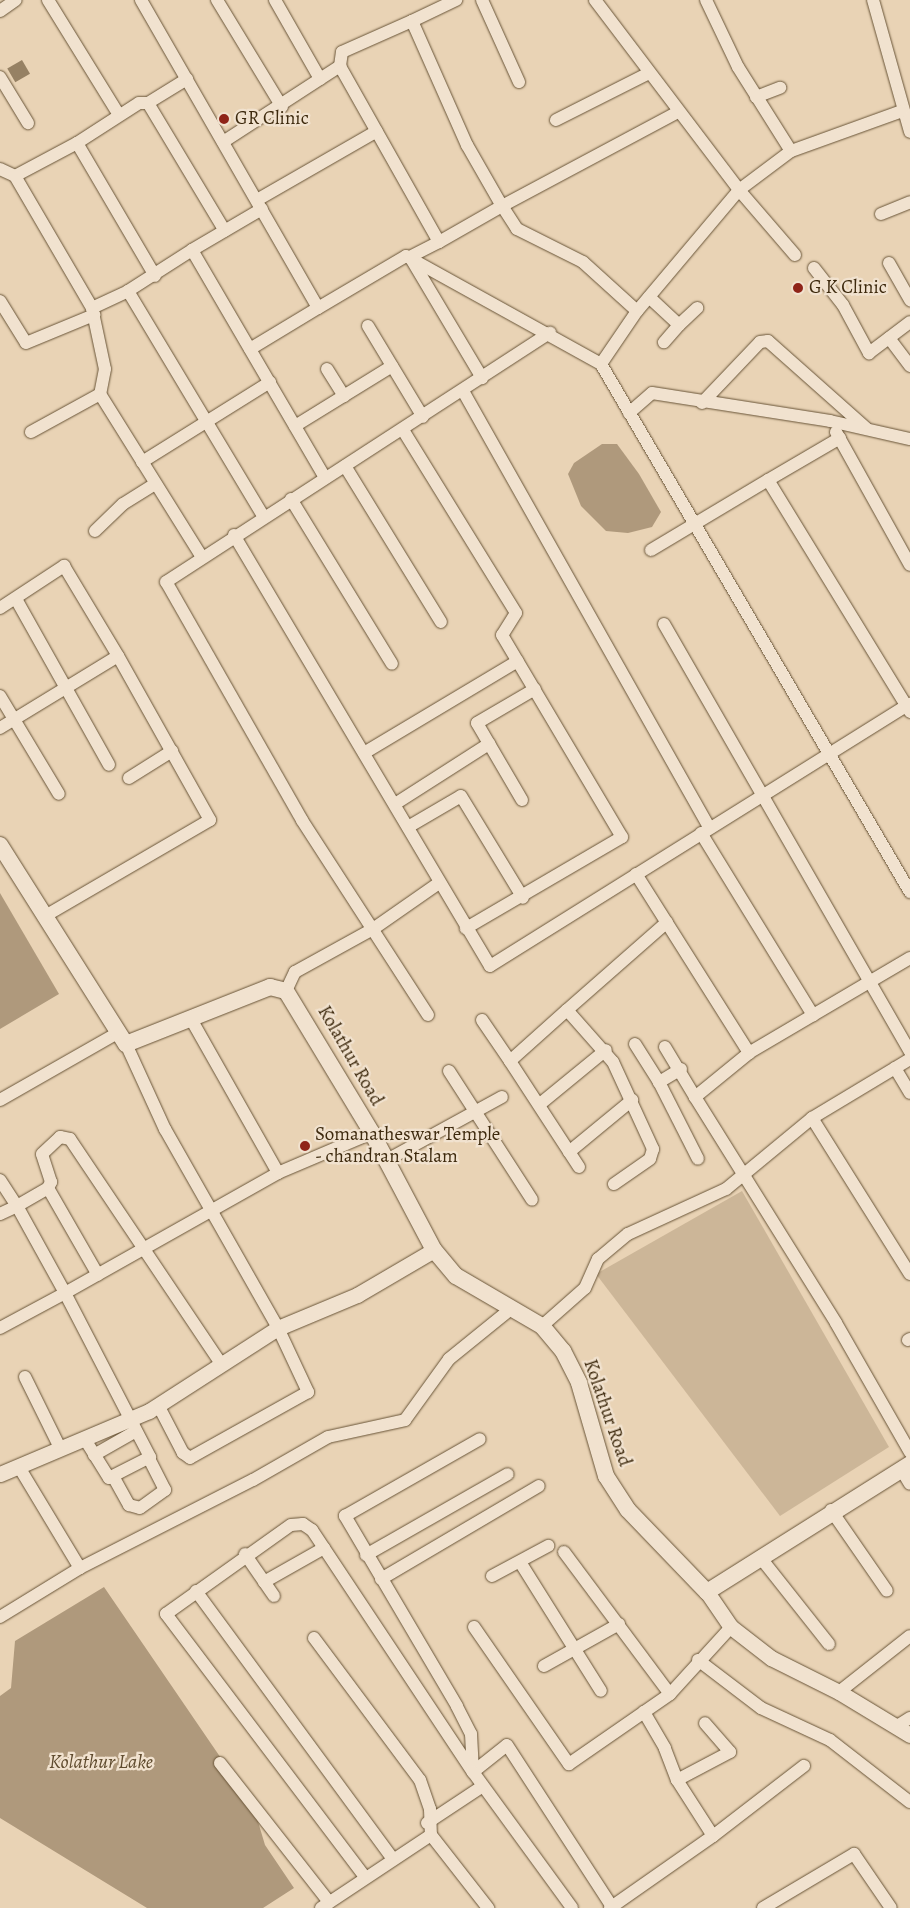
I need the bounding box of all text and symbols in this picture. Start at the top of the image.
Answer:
place label: GR Clinic [235,108,309,130]
marker: GR Clinic [217,112,231,126]
place label: G K Clinic [809,277,887,299]
marker: G K Clinic [791,281,805,295]
street label: Kolathur Road [312,1002,388,1110]
place label: Somanatheswar Temple - chandran Stalam [315,1124,500,1168]
marker: Somanatheswar Temple - chandran Stalam [299,1140,311,1152]
street label: Kolathur Road [578,1357,636,1469]
water label: Kolathur Lake [49,1749,153,1773]

